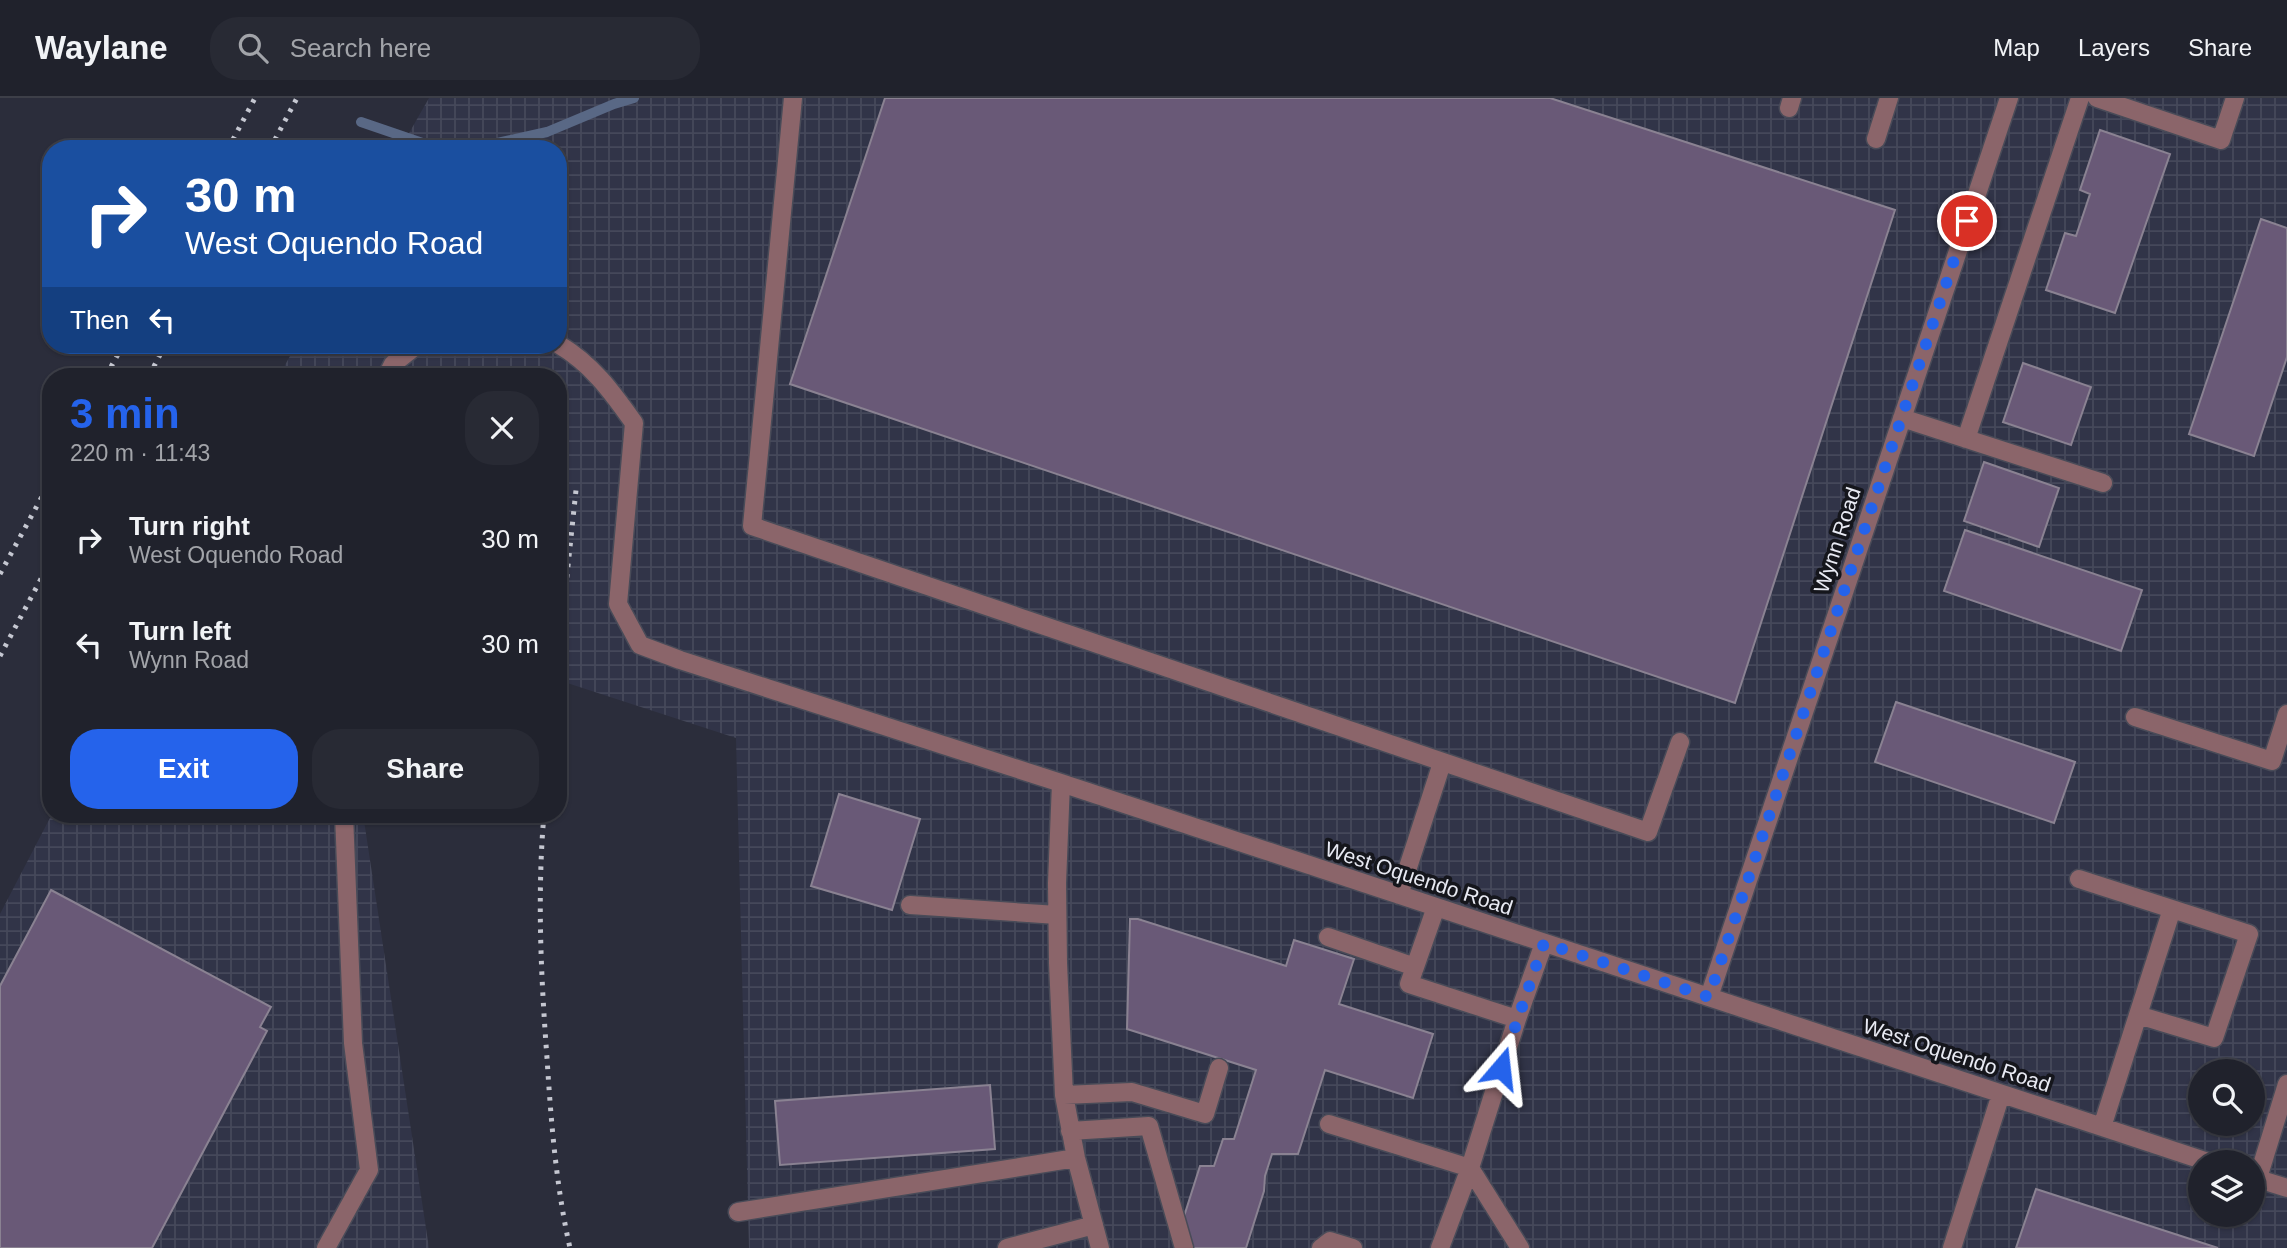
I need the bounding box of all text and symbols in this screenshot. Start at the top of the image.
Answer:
search box [210,17,700,80]
text: Waylane [35,29,168,66]
icon: search [234,29,272,67]
text: Search here [290,33,431,63]
text: Map [1993,34,2040,61]
text: Layers [2078,34,2150,61]
text: Share [2188,34,2252,61]
icon: right [70,168,161,259]
text: 30 m [185,168,297,222]
pin [1937,191,1997,251]
icon: arrive [1948,202,1986,240]
text: West Oquendo Road [185,225,483,261]
icon: left [143,301,181,339]
text: Then [70,305,129,335]
text: 3 min [70,390,180,437]
button: close [465,391,539,465]
text: 220 m · 11:43 [70,440,210,466]
street label: Wynn Road [1809,484,1865,596]
text: Turn right [129,511,250,541]
icon: right [70,521,108,559]
text: 30 m [481,524,539,554]
text: West Oquendo Road [129,542,343,568]
text: Turn left [129,616,231,646]
icon: left [70,626,108,664]
text: 30 m [481,629,539,659]
text: Wynn Road [129,647,249,673]
button: Exit [70,729,298,809]
button: Share [312,729,539,809]
street label: West Oquendo Road [1322,837,1516,919]
street label: West Oquendo Road [1860,1014,2054,1096]
position arrow [1464,1031,1538,1105]
map controls [2188,1059,2265,1227]
button: search [2188,1059,2265,1136]
button: layers [2188,1150,2265,1227]

